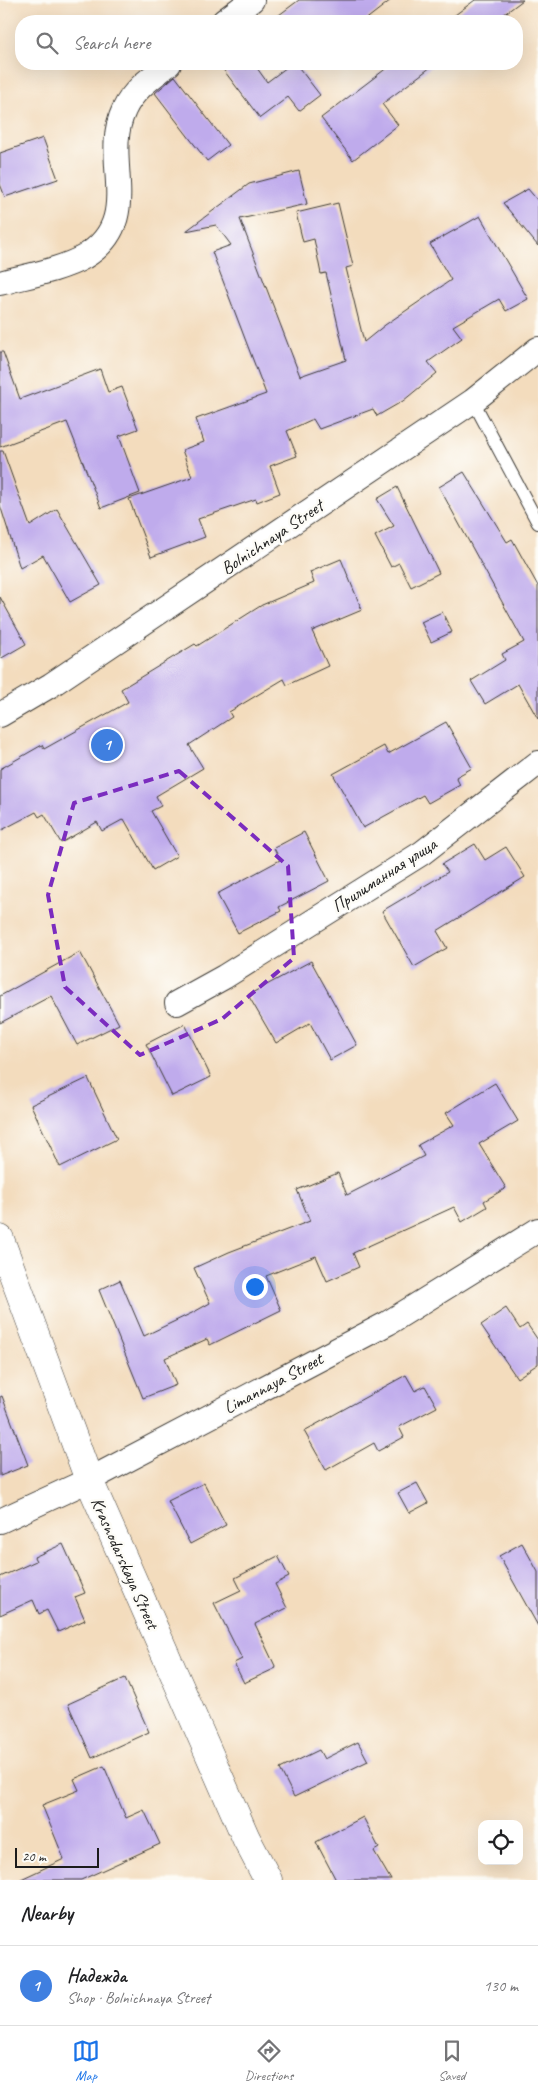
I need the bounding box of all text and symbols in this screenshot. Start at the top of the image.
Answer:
search box [15,15,523,70]
icon: search [33,29,61,57]
text: Search here [73,31,150,55]
street label: Bolnichnaya Street [217,493,330,579]
pin: 1 [91,726,123,764]
street label: Прилиманная улица [327,832,442,917]
your location [242,1274,268,1300]
street label: Limannaya Street [220,1347,328,1418]
street label: Krasnodarskaya Street [86,1494,165,1634]
map controls [478,1820,523,1865]
button: locate [478,1820,523,1865]
scale bar [15,1845,99,1868]
text: 20 m [22,1848,46,1865]
text: Nearby [20,1900,73,1926]
text: Надежда [67,1964,126,1988]
text: 1 [32,1976,40,1996]
text: 130 m [484,1976,518,1996]
text: Shop · Bolnichnaya Street [67,1988,210,2008]
tab: Map [72,2037,100,2084]
tab: Directions [245,2037,293,2084]
tab: Saved [438,2037,466,2084]

